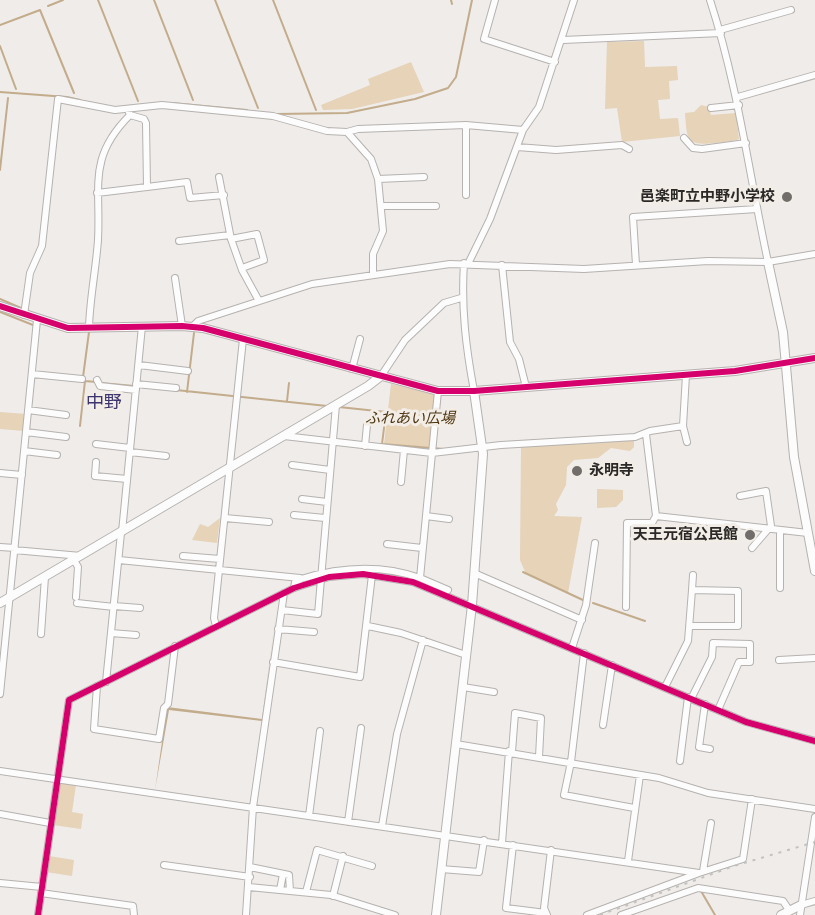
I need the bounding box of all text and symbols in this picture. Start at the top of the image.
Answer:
place label: 邑楽町立中野小学校 [640,188,775,206]
marker: 邑楽町立中野小学校 [780,190,794,204]
district label: 中野 [86,392,122,414]
park label: ふれあい広場 [365,410,455,428]
place label: 永明寺 [589,462,634,480]
marker: 永明寺 [570,464,584,478]
place label: 天王元宿公民館 [633,526,738,544]
marker: 天王元宿公民館 [743,528,757,542]

